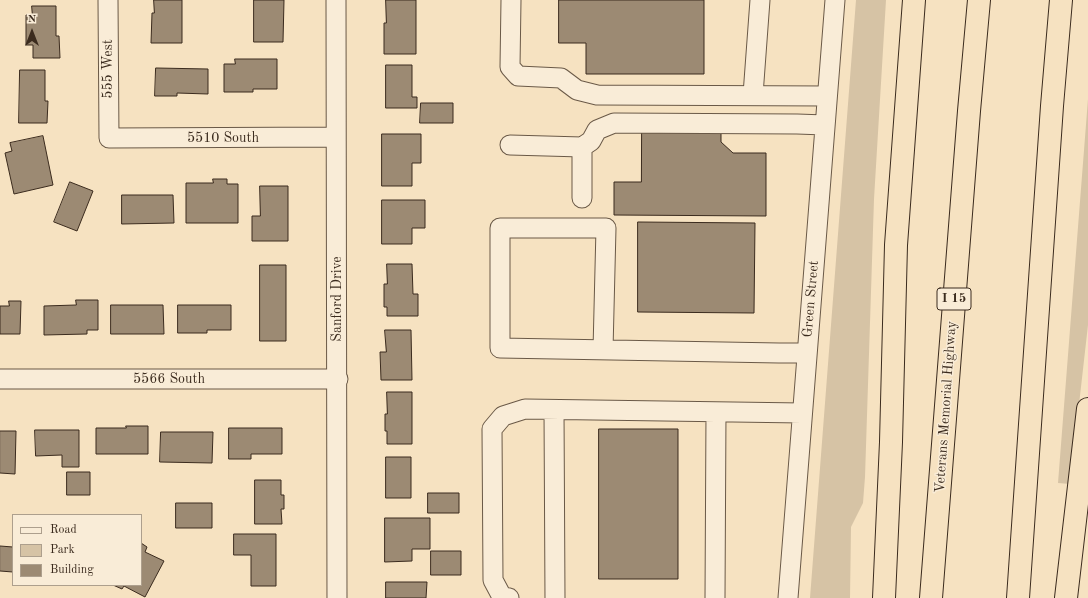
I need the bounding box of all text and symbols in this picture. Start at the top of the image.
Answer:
north arrow [12,12,52,52]
text: N [28,14,36,25]
street label: 555 West [100,39,116,99]
street label: 5510 South [187,130,259,146]
street label: Sanford Drive [329,256,345,342]
street label: Green Street [799,260,823,338]
road number: I 15 [937,288,971,310]
street label: Veterans Memorial Highway [932,320,960,494]
street label: 5566 South [133,371,205,387]
legend [12,514,142,586]
text: Road [50,524,77,536]
text: Park [50,544,75,556]
text: Building [50,564,94,576]

